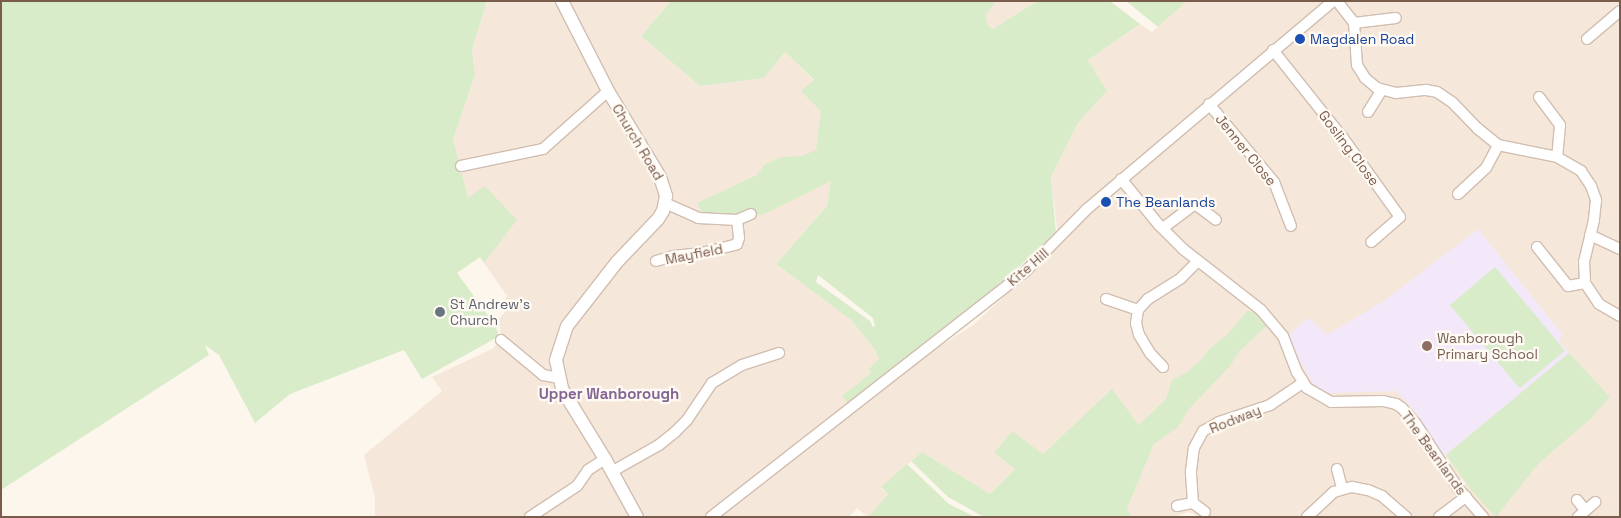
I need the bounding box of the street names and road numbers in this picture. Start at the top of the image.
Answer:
street label: Church Road [609,101,667,183]
street label: Gosling Close [1315,107,1383,189]
street label: Jenner Close [1212,111,1280,189]
street label: Mayfield [664,240,724,268]
street label: Kite Hill [1004,244,1052,290]
street label: Rodway [1207,401,1263,437]
street label: The Beanlands [1398,408,1470,498]

